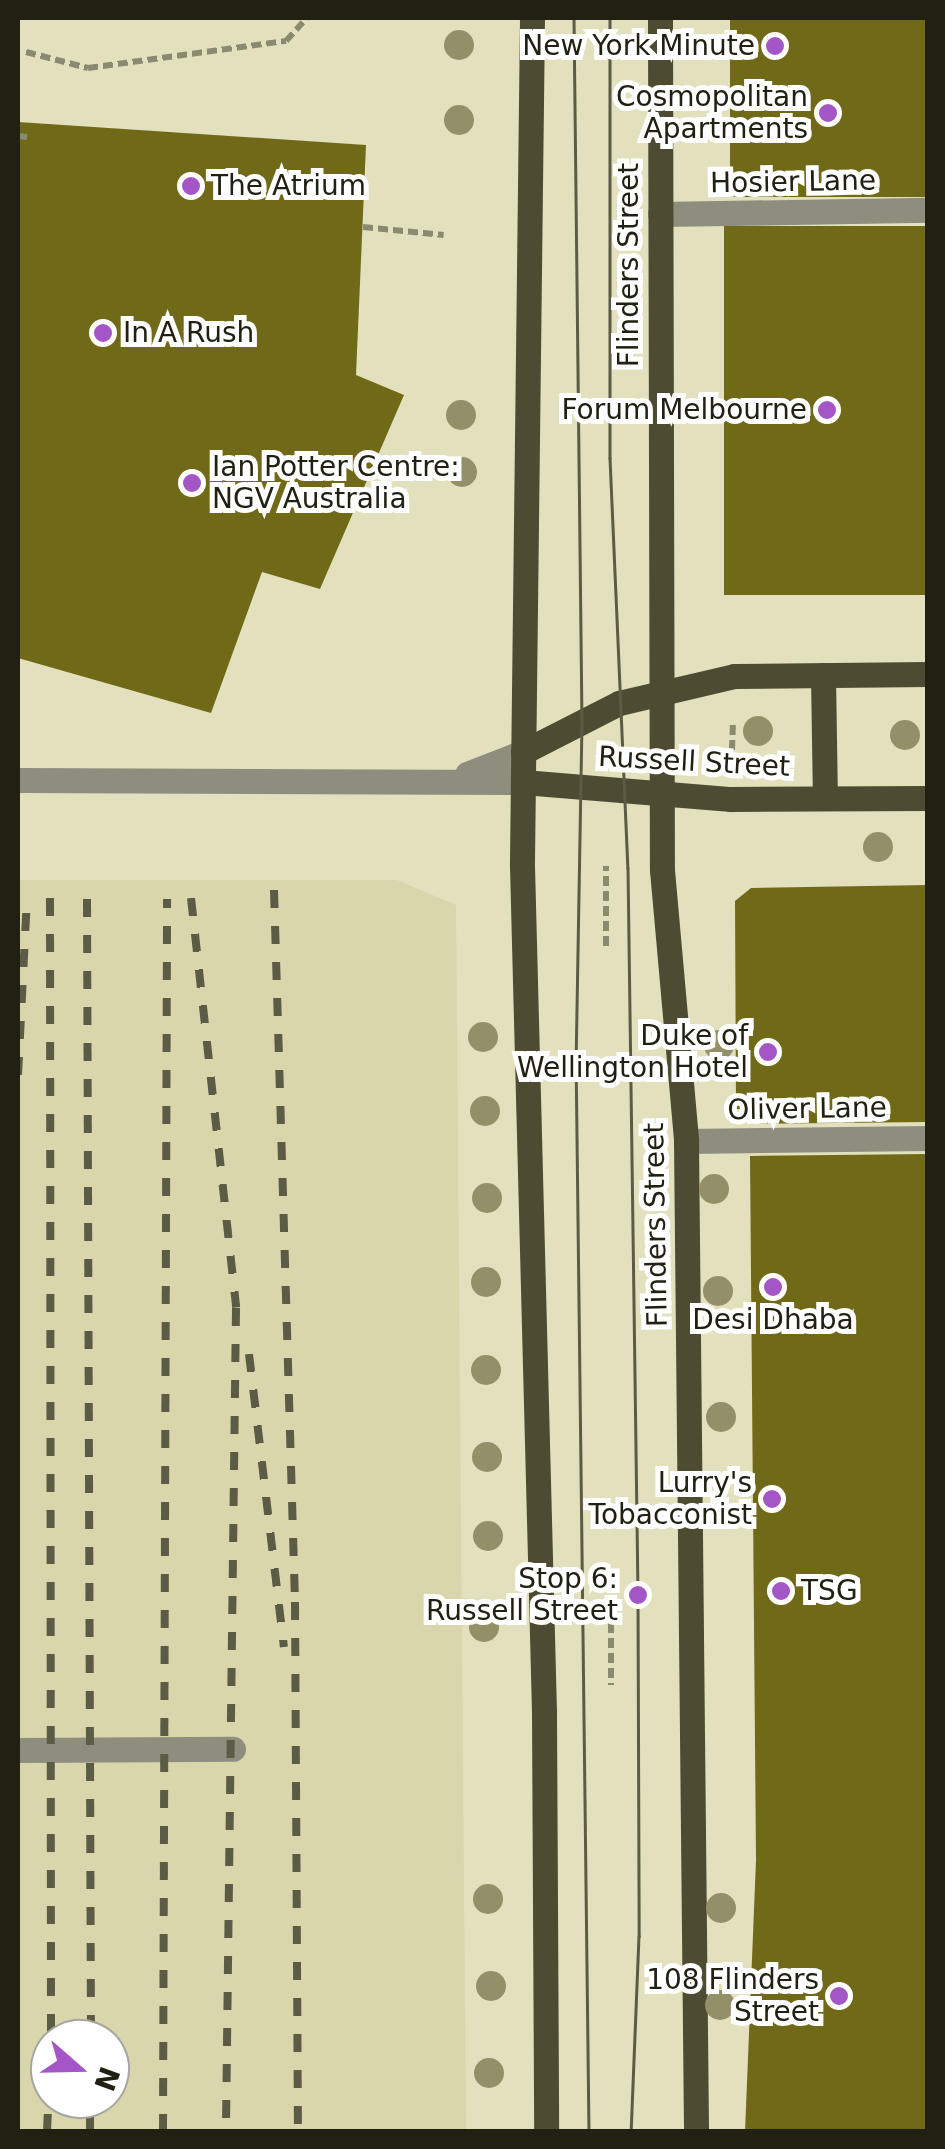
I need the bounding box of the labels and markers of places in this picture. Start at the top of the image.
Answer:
place label: New York Minute [522,29,755,63]
marker: New York Minute [764,35,786,57]
place label: Cosmopolitan Apartments [616,80,808,146]
marker: Cosmopolitan Apartments [817,102,839,124]
place label: The Atrium [211,169,366,203]
marker: The Atrium [180,175,202,197]
place label: In A Rush [123,316,254,350]
marker: In A Rush [92,322,114,344]
place label: Forum Melbourne [562,393,807,427]
marker: Forum Melbourne [816,399,838,421]
place label: Ian Potter Centre: NGV Australia [212,450,460,516]
marker: Ian Potter Centre: NGV Australia [181,472,203,494]
place label: Duke of Wellington Hotel [517,1019,748,1085]
marker: Duke of Wellington Hotel [757,1041,779,1063]
marker: Desi Dhaba [762,1276,784,1298]
place label: Desi Dhaba [692,1303,854,1337]
place label: Lurry's Tobacconist [589,1466,752,1532]
marker: Lurry's Tobacconist [761,1488,783,1510]
place label: Stop 6: Russell Street [426,1562,618,1628]
place label: TSG [801,1574,858,1608]
marker: TSG [770,1580,792,1602]
marker: Stop 6: Russell Street [627,1584,649,1606]
place label: 108 Flinders Street [646,1963,819,2029]
marker: 108 Flinders Street [828,1985,850,2007]

